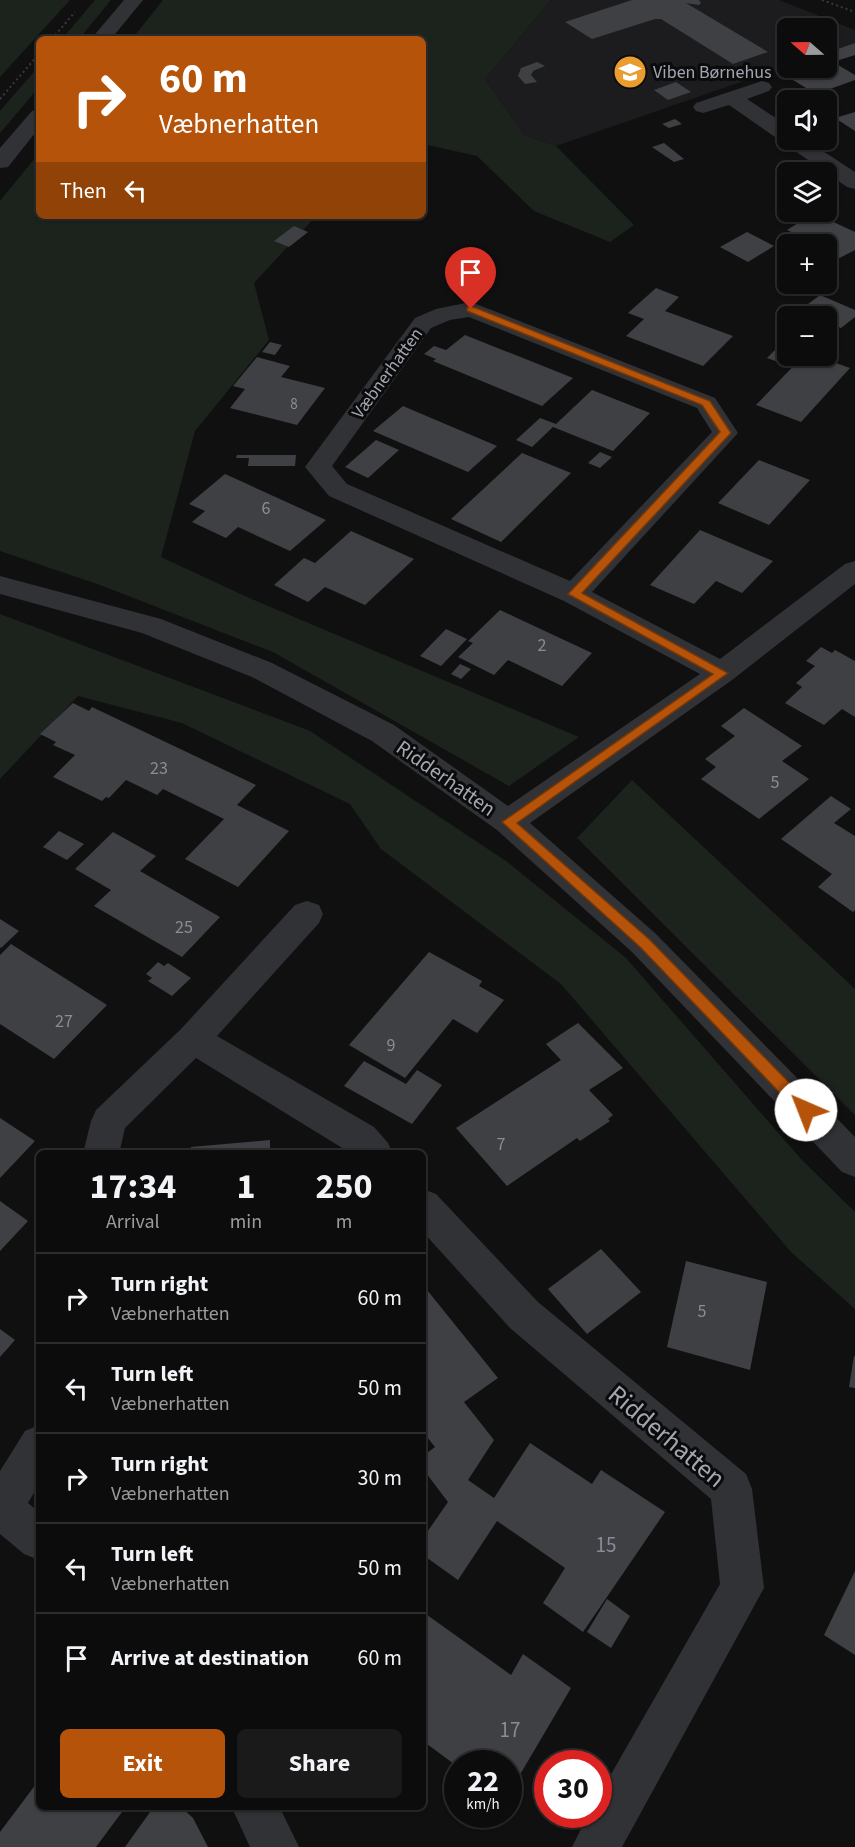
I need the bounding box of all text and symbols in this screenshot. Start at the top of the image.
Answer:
north arrow [777,18,837,78]
map controls [777,18,837,366]
text: 60 m [159,49,248,109]
school or university icon: Viben Børnehus [612,54,648,90]
icon: right [60,60,138,138]
place label: Viben Børnehus [653,60,772,85]
button: sound [777,90,837,150]
text: Væbnerhatten [159,105,319,144]
button: layers [777,162,837,222]
icon: left [119,174,152,207]
text: Then [60,175,107,207]
button: + [777,234,837,294]
pin [445,247,496,309]
icon: arrive [454,256,487,289]
button: − [777,306,837,366]
street label: Væbnerhatten [346,323,429,424]
house number: 8 [290,394,298,415]
house number: 6 [262,496,271,521]
house number: 2 [538,633,547,658]
street label: Ridderhatten [390,733,502,823]
house number: 23 [150,756,168,781]
house number: 5 [771,770,780,795]
house number: 25 [175,915,193,940]
house number: 27 [55,1009,73,1034]
house number: 9 [387,1033,396,1058]
position arrow [774,1078,838,1142]
house number: 7 [497,1132,506,1157]
text: 17:34 [89,1161,176,1212]
text: 1 [236,1161,255,1212]
text: 250 [316,1161,373,1212]
text: Arrival [106,1208,160,1236]
text: min [230,1208,262,1236]
text: m [336,1208,352,1236]
text: Turn right [111,1268,208,1300]
icon: right [60,1282,93,1315]
text: 60 m [357,1282,402,1314]
house number: 5 [698,1299,707,1324]
text: Væbnerhatten [111,1300,230,1328]
text: Turn left [111,1358,193,1390]
icon: left [60,1372,93,1405]
text: 50 m [357,1372,402,1404]
street label: Ridderhatten [600,1376,733,1496]
text: Væbnerhatten [111,1390,230,1418]
text: Turn right [111,1448,208,1480]
icon: right [60,1462,93,1495]
text: 30 m [357,1462,402,1494]
text: Væbnerhatten [111,1480,230,1508]
house number: 15 [596,1530,616,1560]
text: Turn left [111,1538,193,1570]
icon: left [60,1552,93,1585]
text: 50 m [357,1552,402,1584]
text: Væbnerhatten [111,1570,230,1598]
icon: arrive [60,1642,93,1675]
text: Arrive at destination [111,1642,309,1674]
text: 60 m [357,1642,402,1674]
house number: 17 [500,1715,520,1745]
button: Exit [60,1729,225,1798]
button: Share [237,1729,402,1798]
speed limit sign: 30 [534,1750,612,1828]
text: 22 [467,1760,499,1803]
text: km/h [466,1794,500,1815]

